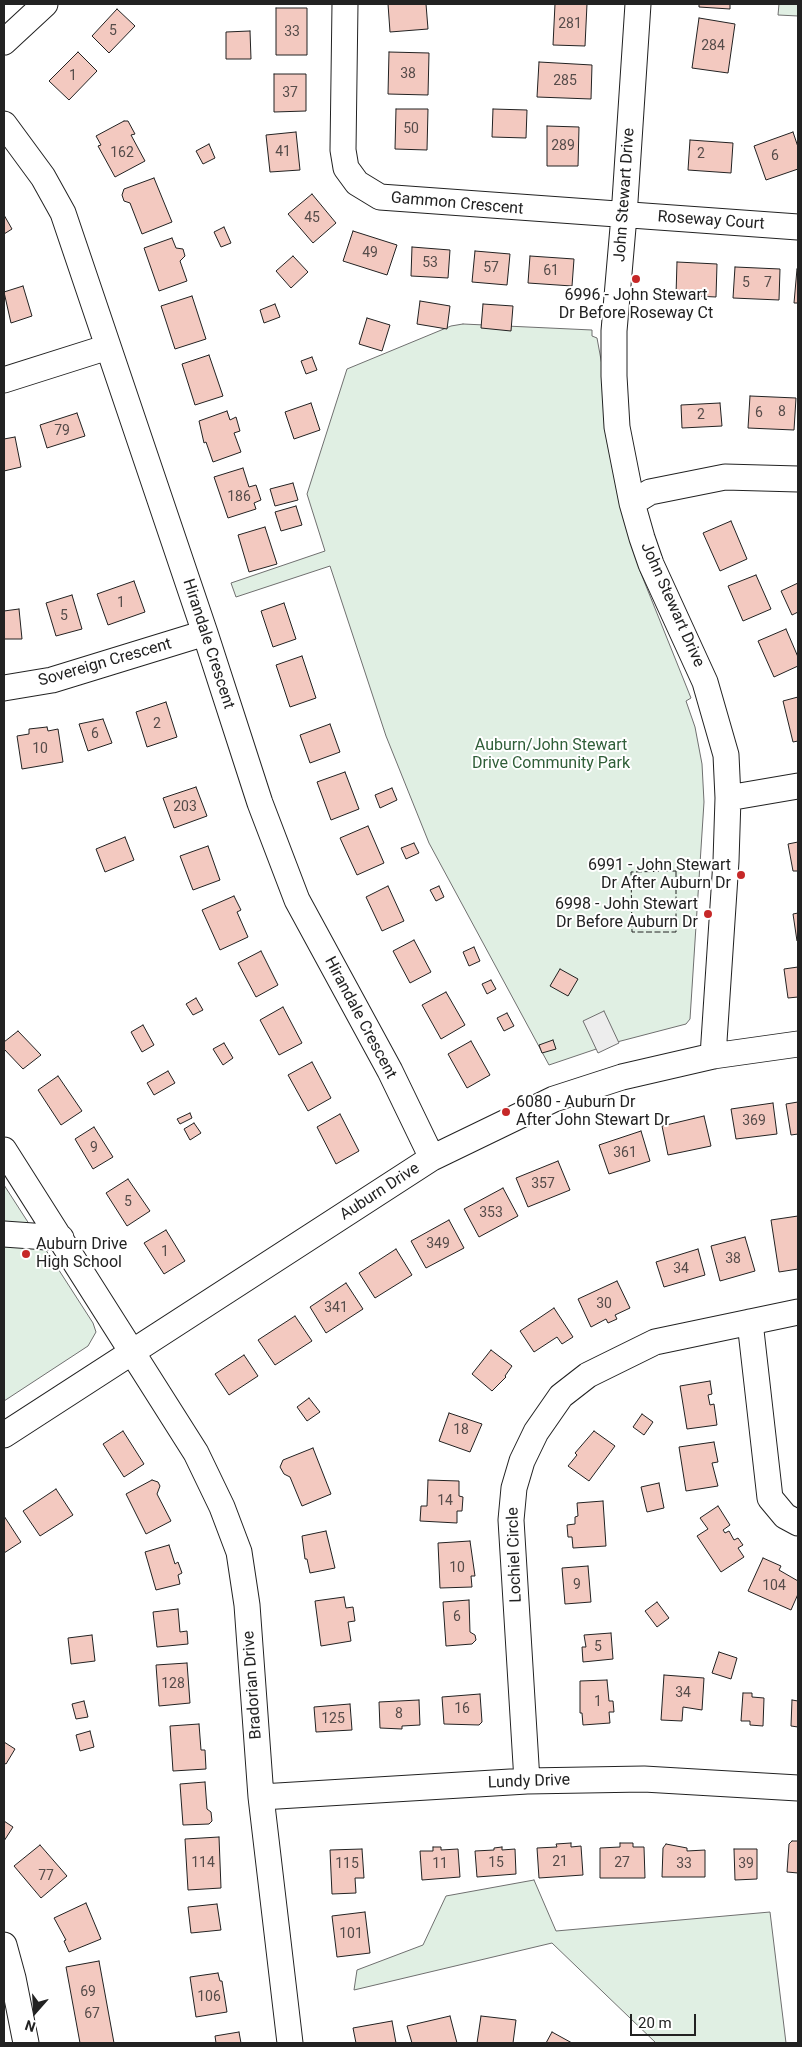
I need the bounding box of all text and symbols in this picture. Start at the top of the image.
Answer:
house number: 281 [558,16,582,32]
house number: 5 [109,23,117,39]
house number: 33 [284,24,300,40]
house number: 284 [701,38,725,54]
house number: 38 [400,66,416,82]
house number: 1 [69,68,77,84]
house number: 285 [553,73,577,89]
house number: 37 [282,85,298,101]
house number: 50 [403,121,419,137]
street label: John Stewart Drive [611,127,639,263]
house number: 289 [551,138,575,154]
house number: 41 [275,144,291,160]
house number: 162 [110,145,134,161]
house number: 2 [697,146,705,162]
house number: 6 [771,148,779,164]
street label: Gammon Crescent [390,189,524,219]
street label: Roseway Court [657,208,765,234]
house number: 45 [304,210,320,226]
house number: 49 [362,245,378,261]
house number: 53 [422,255,438,271]
house number: 57 [483,260,499,276]
house number: 61 [543,263,559,279]
marker: 6996 - John Stewart Dr Before Roseway Ct [630,273,642,285]
house number: 5 [742,275,750,291]
house number: 7 [764,275,772,291]
place label: 6996 - John Stewart Dr Before Roseway Ct [559,286,713,324]
house number: 8 [778,404,786,420]
house number: 6 [755,405,763,421]
house number: 2 [697,407,705,423]
house number: 79 [54,423,70,439]
house number: 186 [227,489,251,505]
street label: John Stewart Drive [636,540,708,670]
street label: Hirandale Crescent [178,577,238,711]
house number: 1 [117,595,125,611]
house number: 5 [60,608,68,624]
street label: Sovereign Crescent [36,635,174,691]
house number: 2 [153,716,161,732]
house number: 6 [91,726,99,742]
park label: Auburn/John Stewart Drive Community Park [472,736,630,774]
house number: 10 [32,741,48,757]
house number: 203 [173,799,197,815]
place label: 6991 - John Stewart Dr After Auburn Dr [588,856,731,894]
marker: 6991 - John Stewart Dr After Auburn Dr [735,869,747,881]
place label: 6998 - John Stewart Dr Before Auburn Dr [555,895,698,933]
marker: 6998 - John Stewart Dr Before Auburn Dr [702,908,714,920]
street label: Hirandale Crescent [320,954,400,1082]
place label: 6080 - Auburn Dr After John Stewart Dr [516,1093,670,1131]
marker: 6080 - Auburn Dr After John Stewart Dr [500,1106,512,1118]
house number: 369 [742,1113,766,1129]
house number: 9 [90,1140,98,1156]
house number: 361 [613,1145,637,1161]
street label: Auburn Drive [337,1159,423,1225]
house number: 357 [531,1176,555,1192]
house number: 5 [124,1194,132,1210]
house number: 353 [479,1205,503,1221]
place label: Auburn Drive High School [36,1235,127,1273]
house number: 349 [426,1236,450,1252]
house number: 1 [161,1244,169,1260]
marker: Auburn Drive High School [20,1248,32,1260]
house number: 38 [725,1251,741,1267]
house number: 34 [673,1261,689,1277]
house number: 30 [596,1296,612,1312]
house number: 341 [324,1300,348,1316]
house number: 18 [453,1422,469,1438]
house number: 14 [437,1493,453,1509]
street label: Lochiel Circle [504,1507,526,1603]
house number: 10 [449,1560,465,1576]
house number: 9 [573,1577,581,1593]
house number: 104 [762,1578,786,1594]
house number: 6 [453,1609,461,1625]
street label: Bradorian Drive [240,1630,266,1740]
house number: 5 [594,1639,602,1655]
house number: 128 [161,1676,185,1692]
house number: 34 [675,1685,691,1701]
house number: 1 [594,1694,602,1710]
house number: 16 [454,1701,470,1717]
house number: 8 [395,1706,403,1722]
house number: 125 [321,1711,345,1727]
street label: Lundy Drive [487,1771,571,1793]
house number: 21 [552,1854,568,1870]
house number: 114 [191,1855,215,1871]
house number: 15 [488,1855,504,1871]
house number: 27 [614,1855,630,1871]
house number: 115 [335,1856,359,1872]
house number: 11 [432,1856,448,1872]
house number: 33 [676,1856,692,1872]
house number: 39 [738,1856,754,1872]
house number: 77 [38,1868,54,1884]
house number: 101 [339,1926,363,1942]
house number: 69 [80,1984,96,2000]
north arrow [10,1987,60,2037]
house number: 106 [197,1989,221,2005]
scale bar [632,2004,698,2036]
house number: 67 [84,2006,100,2022]
text: 20 m [638,2014,672,2032]
text: N [23,2017,37,2035]

